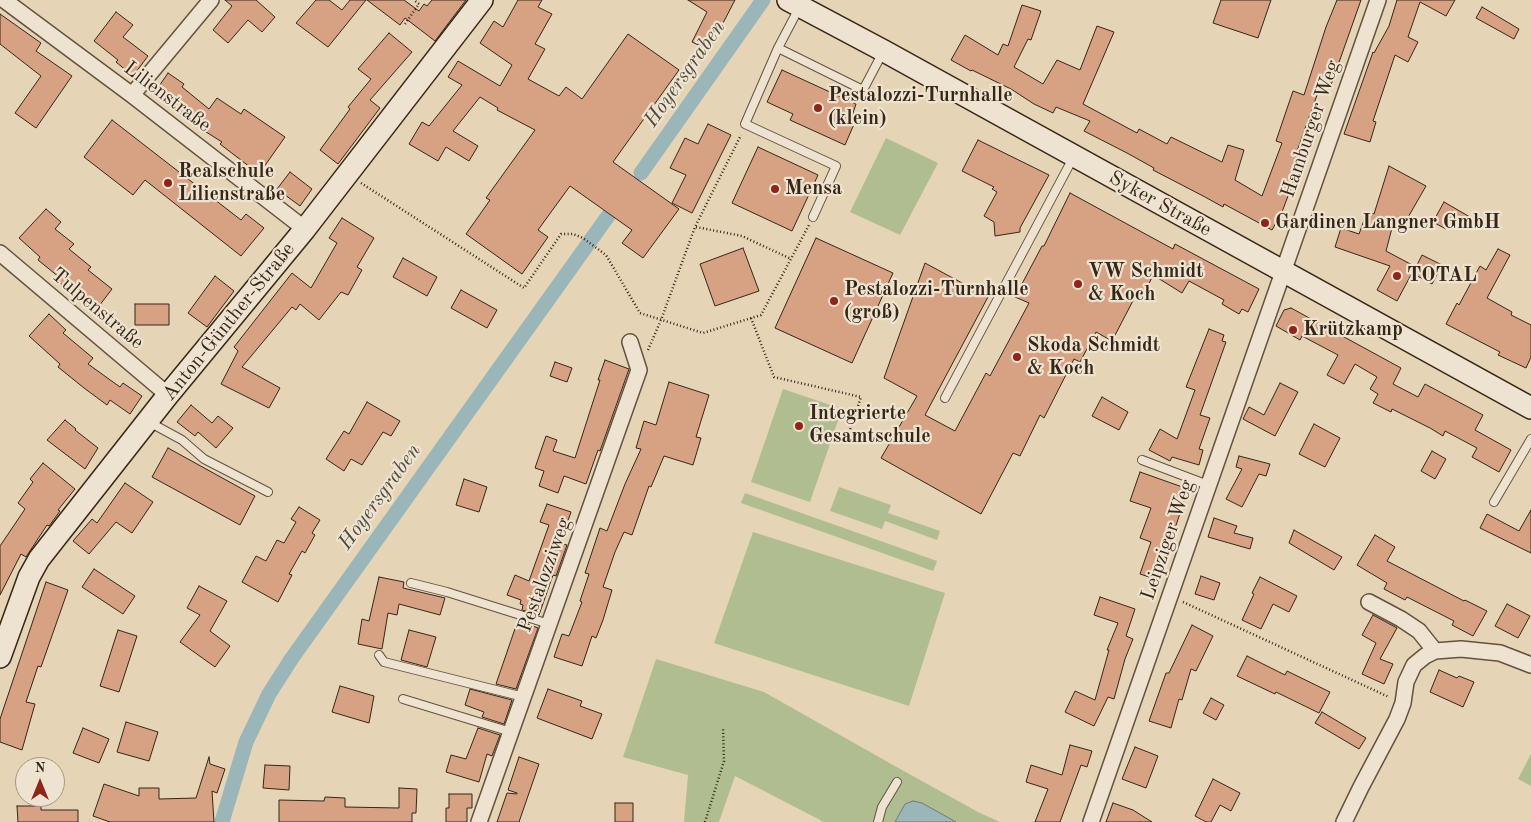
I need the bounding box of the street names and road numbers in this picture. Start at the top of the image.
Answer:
street label: Lilienstraße [119,56,215,138]
street label: Hamburger Weg [1276,57,1346,201]
street label: Syker Straße [1105,166,1215,242]
street label: Anton-Günther-Straße [158,238,300,406]
street label: Tulpenstraße [46,263,148,355]
street label: Leipziger Weg [1136,477,1200,603]
street label: Pestalozziweg [513,514,577,636]

